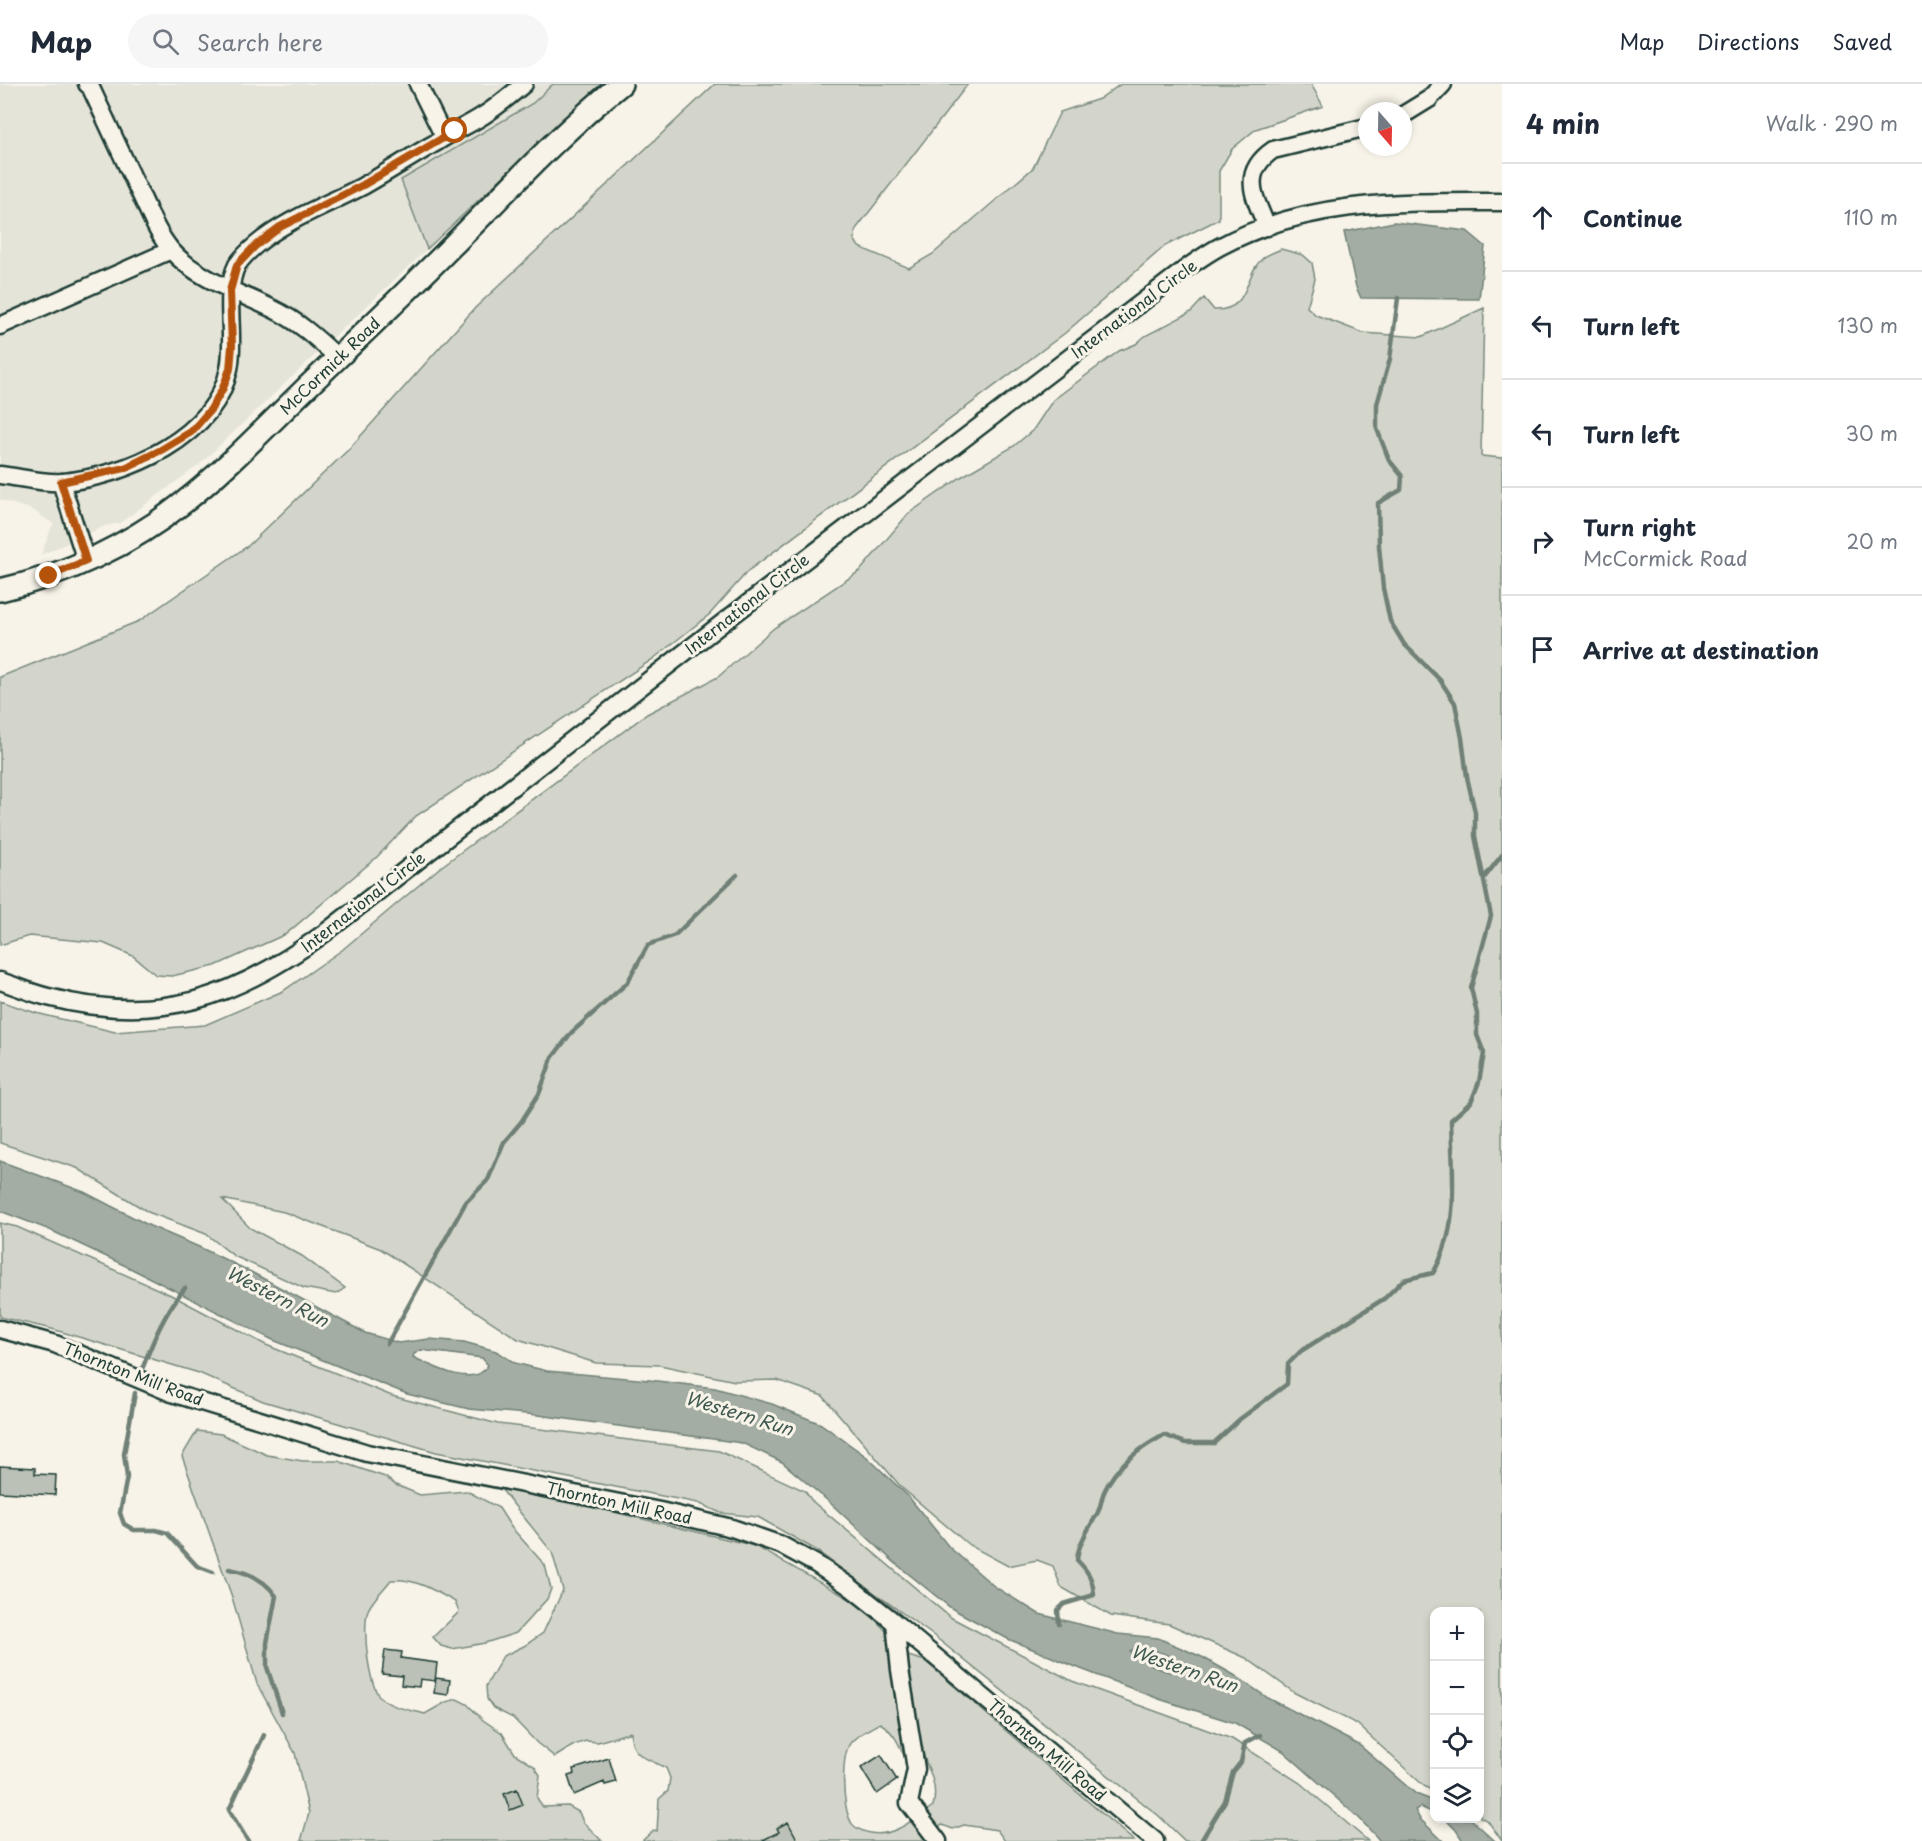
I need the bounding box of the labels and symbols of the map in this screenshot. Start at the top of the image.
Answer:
north arrow [1358,102,1412,156]
route start [441,117,467,143]
street label: International Circle [1065,253,1201,364]
street label: McCormick Road [274,311,385,420]
street label: International Circle [679,547,814,660]
route end [35,562,61,588]
street label: International Circle [295,845,430,958]
water label: Western Run [222,1258,334,1333]
street label: Thornton Mill Road [60,1335,207,1411]
water label: Western Run [682,1383,798,1442]
street label: Thornton Mill Road [544,1475,694,1529]
water label: Western Run [1127,1637,1243,1699]
street label: Thornton Mill Road [983,1692,1112,1806]

